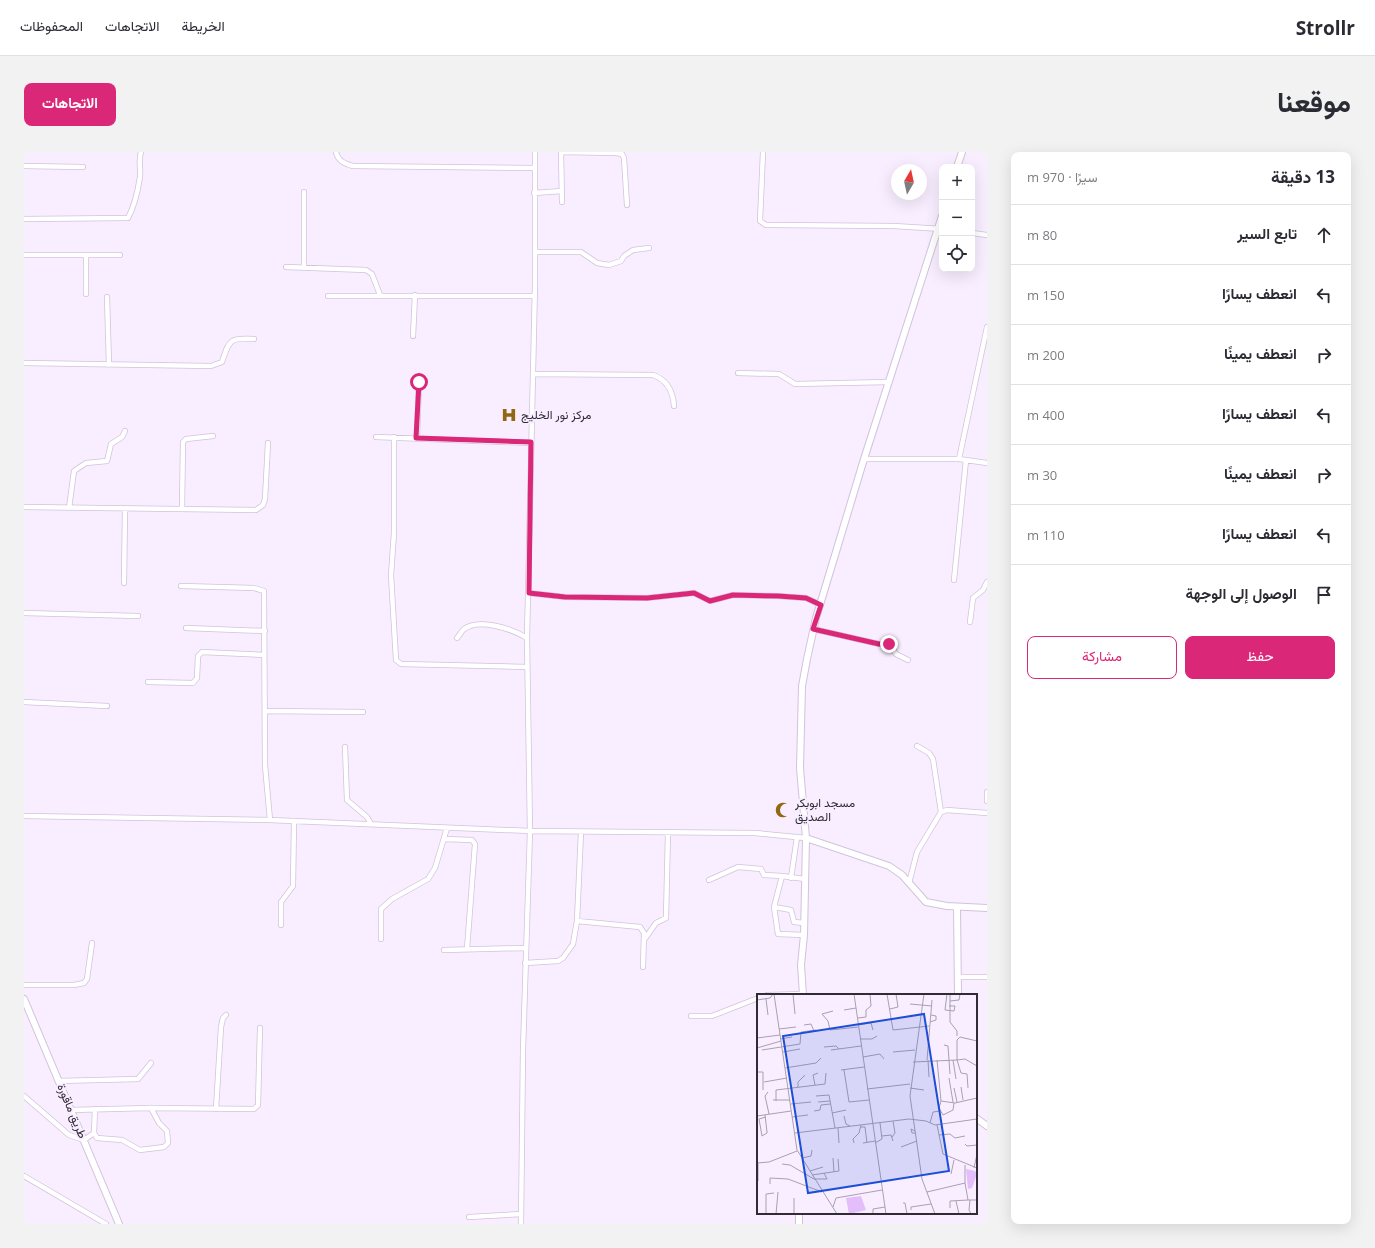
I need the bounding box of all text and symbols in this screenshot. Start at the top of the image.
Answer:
text: Strollr [1296,15,1355,41]
text: المحفوظات [20,16,83,35]
text: الاتجاهات [105,16,159,35]
text: الخريطة [181,16,225,35]
text: موقعنا [1277,82,1351,120]
button: الاتجاهات [24,83,116,126]
north arrow [891,164,927,200]
map controls [939,164,975,272]
button: + [939,164,975,200]
text: 13 دقيقة [1271,165,1335,188]
text: سيرًا · 970 m [1027,168,1097,186]
button: − [939,200,975,236]
text: تابع السير [1237,223,1297,243]
icon: ahead [1313,224,1335,246]
text: 80 m [1027,226,1057,244]
button: locate [939,236,975,272]
text: انعطف يسارًا [1222,283,1297,303]
icon: left [1313,284,1335,306]
text: 150 m [1027,286,1065,304]
text: انعطف يمينًا [1224,343,1297,363]
icon: right [1313,344,1335,366]
text: 200 m [1027,346,1065,364]
route start [410,373,428,391]
text: انعطف يسارًا [1222,403,1297,423]
icon: left [1313,404,1335,426]
hospital icon: مركز نور الخليج [500,406,518,424]
place label: مركز نور الخليج [521,406,591,424]
text: 400 m [1027,406,1065,424]
text: انعطف يمينًا [1224,463,1297,483]
icon: right [1313,464,1335,486]
text: 30 m [1027,466,1057,484]
text: انعطف يسارًا [1222,523,1297,543]
icon: left [1313,524,1335,546]
text: 110 m [1027,526,1065,544]
text: الوصول إلى الوجهة [1186,583,1297,603]
icon: arrive [1313,584,1335,606]
route end [880,635,898,653]
button: مشاركة [1027,636,1177,679]
button: حفظ [1185,636,1335,679]
place label: مسجد ابوبكر الصديق [794,794,855,825]
mosque icon: مسجد ابوبكر الصديق [774,801,792,819]
inset map [757,994,977,1214]
street label: طريق ماقورة [53,1081,92,1141]

